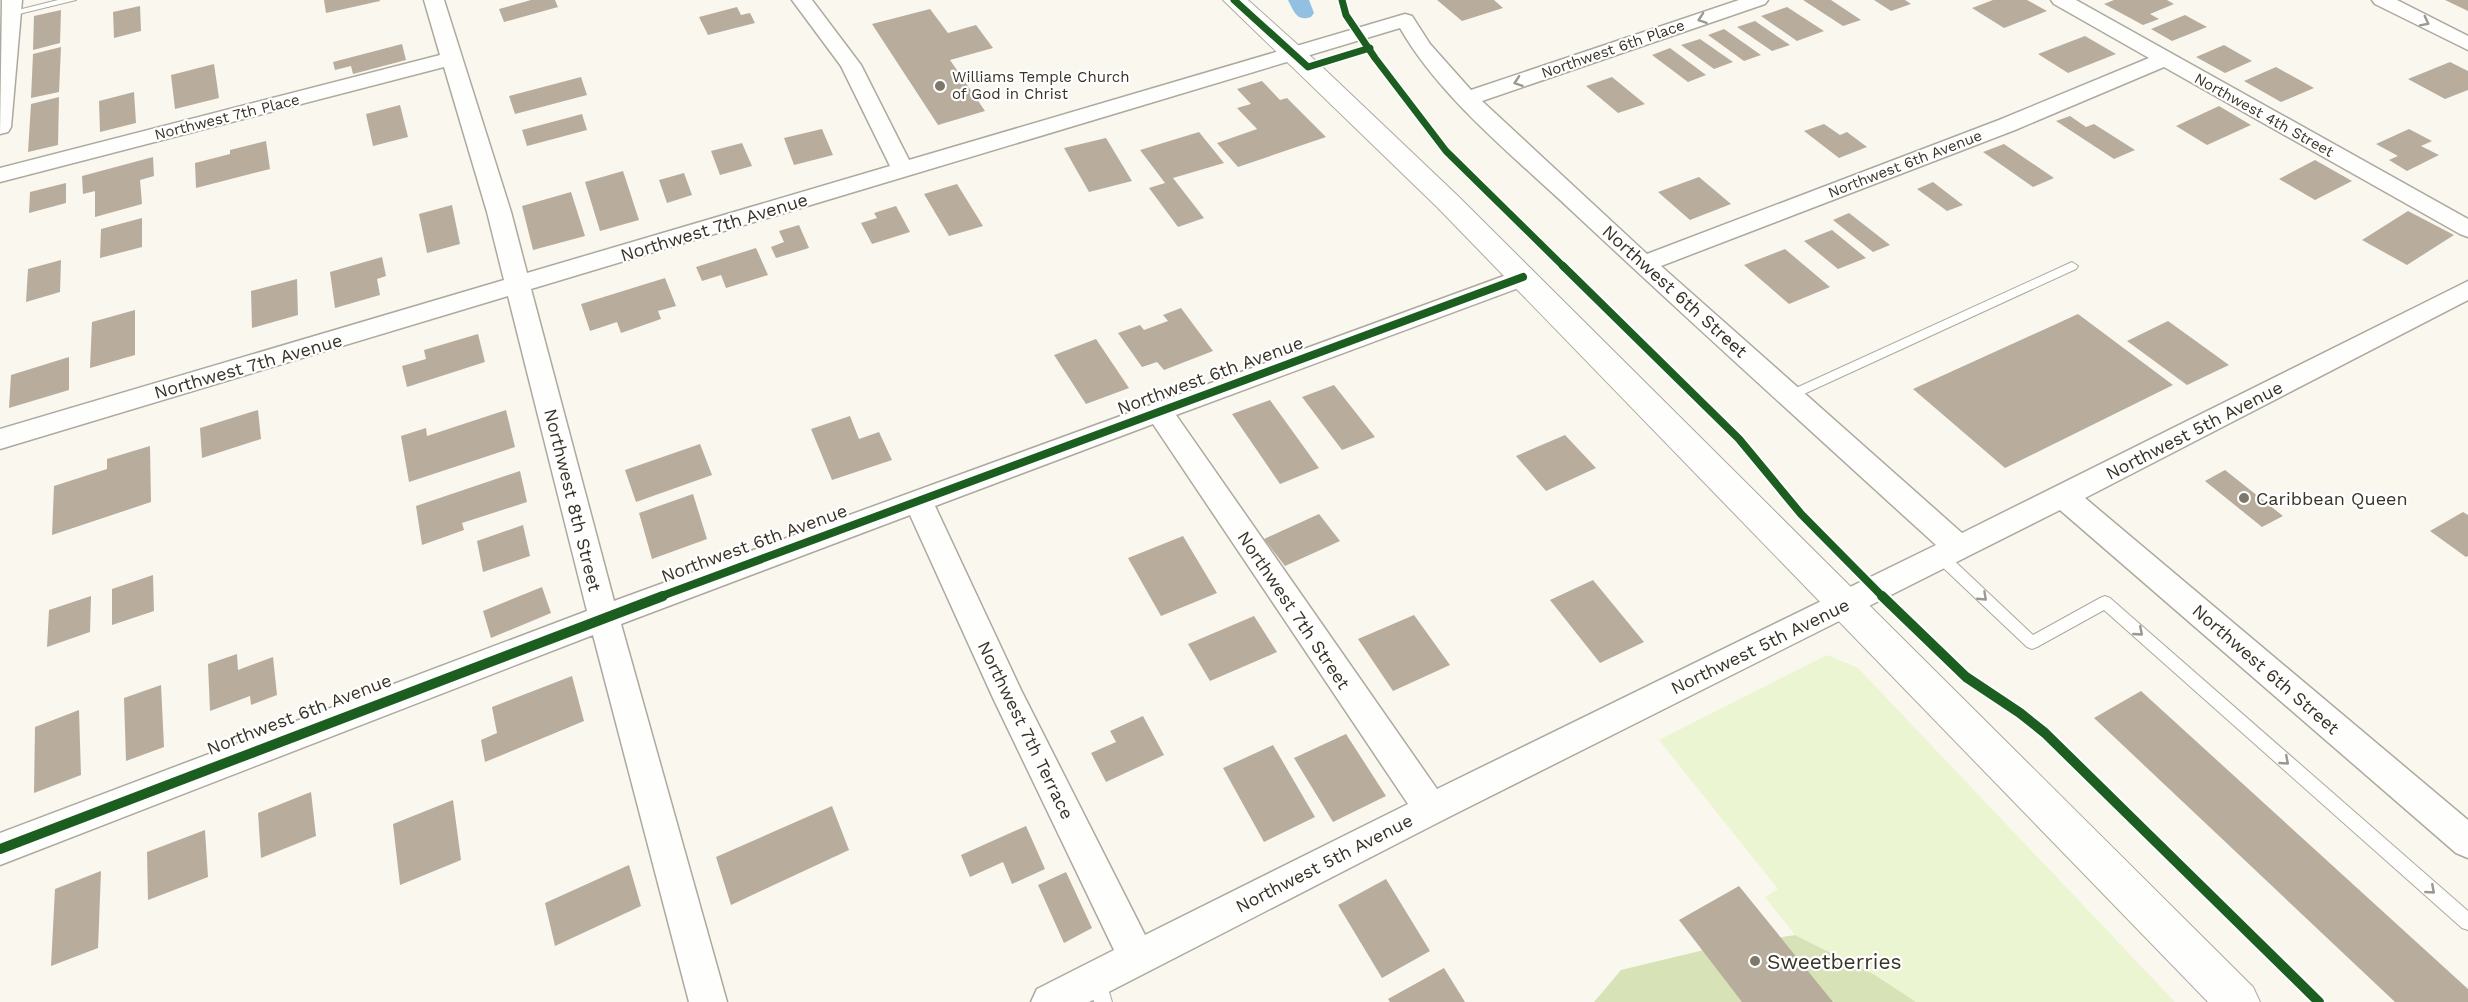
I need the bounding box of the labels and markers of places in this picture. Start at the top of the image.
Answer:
place label: Williams Temple Church of God in Christ [952,68,1130,103]
marker: Williams Temple Church of God in Christ [933,79,947,93]
place label: Caribbean Queen [2256,488,2408,509]
marker: Caribbean Queen [2237,491,2251,505]
place label: Sweetberries [1767,949,1902,974]
marker: Sweetberries [1748,954,1762,968]

